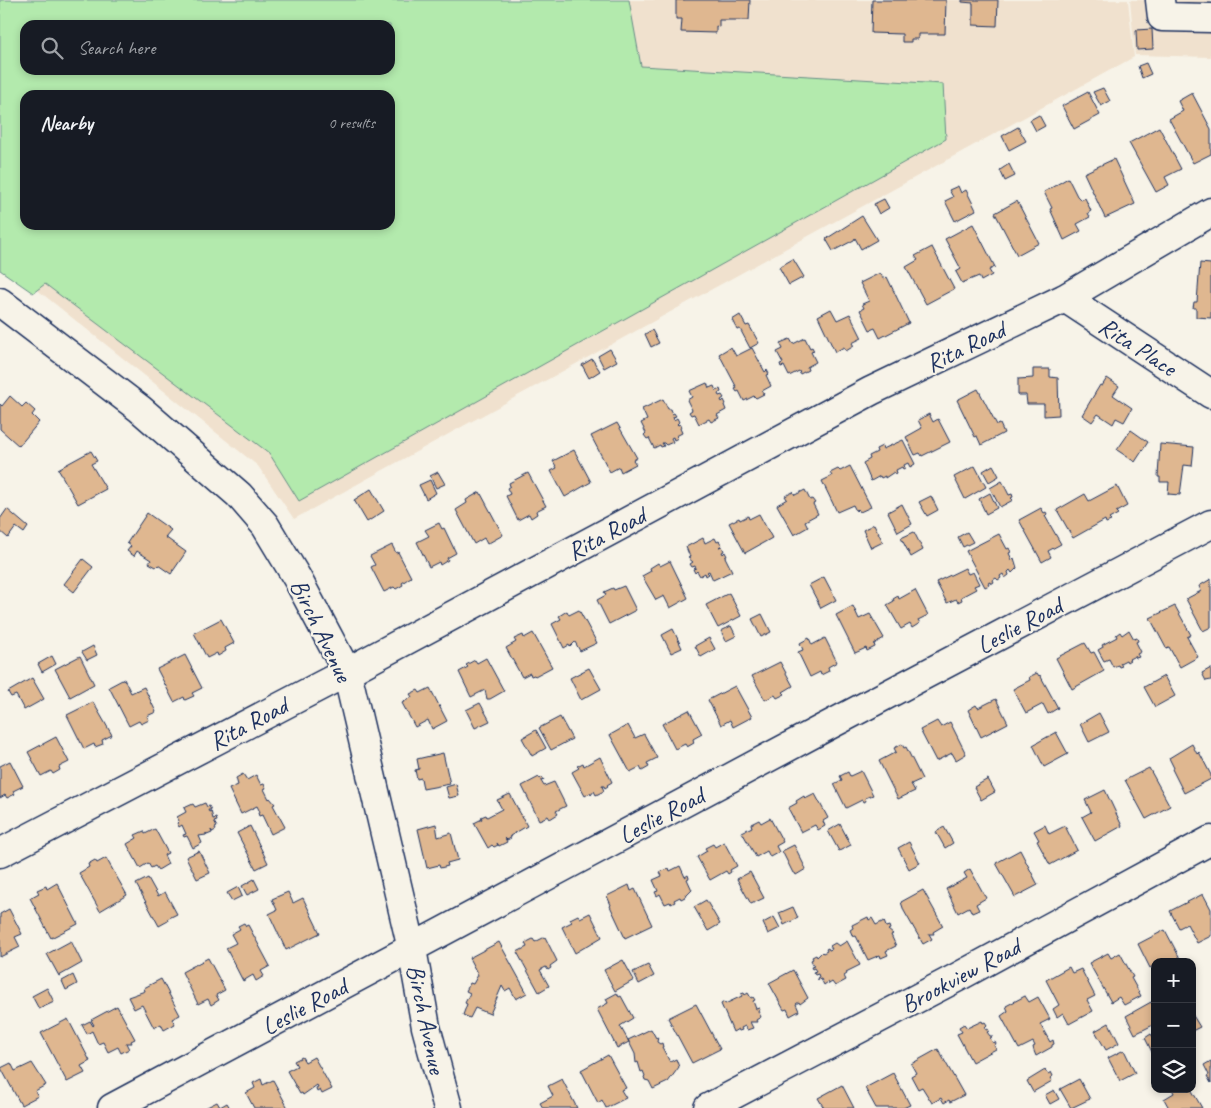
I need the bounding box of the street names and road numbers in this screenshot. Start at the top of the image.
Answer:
street label: Rita Place [1093,310,1184,385]
street label: Rita Road [920,312,1014,380]
street label: Rita Road [562,498,655,568]
street label: Birch Avenue [282,574,361,689]
street label: Leslie Road [971,588,1071,662]
street label: Rita Road [204,688,297,758]
street label: Leslie Road [613,778,713,852]
street label: Brookview Road [895,929,1029,1021]
street label: Birch Avenue [399,962,454,1078]
street label: Leslie Road [256,969,356,1043]

